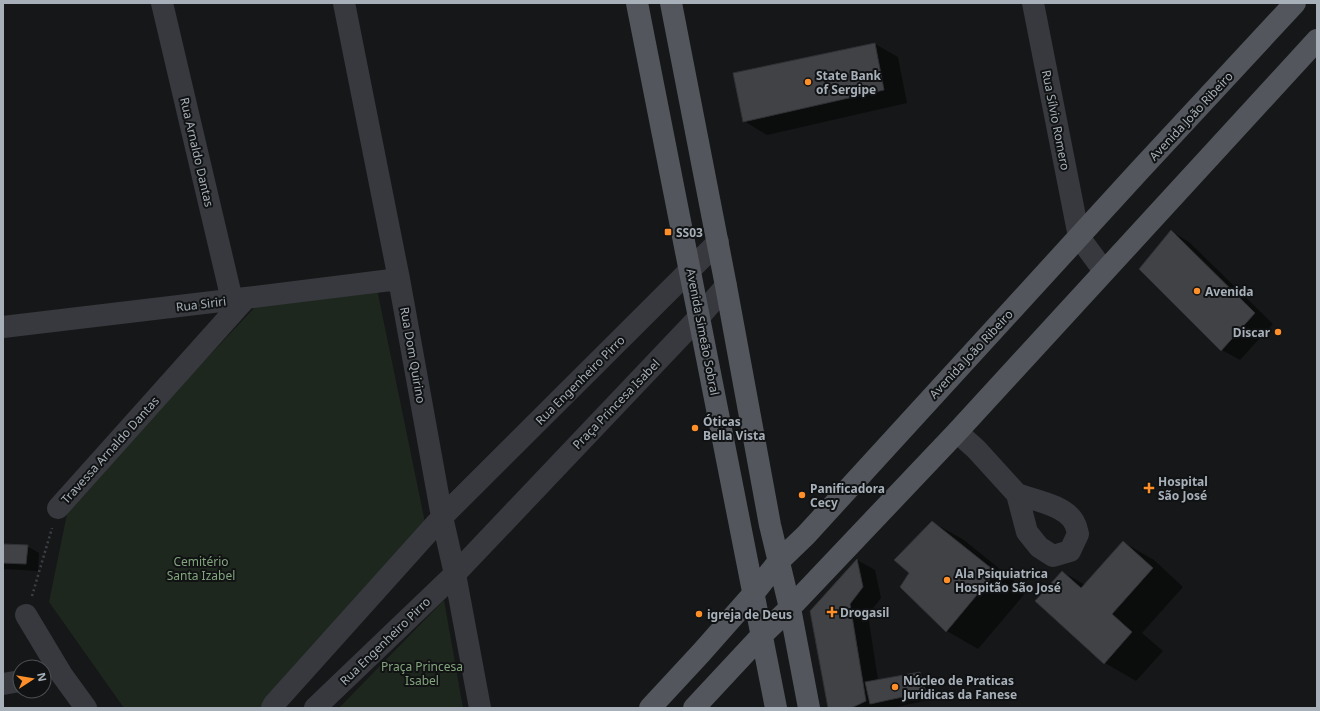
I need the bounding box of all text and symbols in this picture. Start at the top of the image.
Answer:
place label: State Bank of Sergipe [816,67,881,98]
street label: Rua Sílvio Romero [1038,68,1074,172]
street label: Avenida João Ribeiro [1145,68,1237,164]
marker: State Bank of Sergipe [803,77,813,87]
street label: Rua Arnaldo Dantas [176,95,218,209]
place label: SS03 [676,224,703,241]
marker: SS03 [663,227,673,237]
street label: Avenida Simeão Sobral [682,267,724,397]
place label: Avenida [1205,283,1253,300]
marker: Avenida [1192,286,1202,296]
street label: Rua Siriri [175,292,227,316]
street label: Rua Dom Quirino [396,305,430,405]
street label: Avenida João Ribeiro [925,306,1017,402]
place label: Discar [1233,324,1271,341]
marker: Discar [1273,327,1283,337]
street label: Rua Engenheiro Pirro [532,332,628,428]
street label: Praça Princesa Isabel [569,355,663,453]
street label: Travessa Arnaldo Dantas [57,392,163,507]
place label: Óticas Bella Vista [703,413,765,444]
marker: Óticas Bella Vista [690,423,700,433]
place label: Hospital São José [1158,473,1208,504]
place label: Panificadora Cecy [810,480,885,511]
marker: Hospital São José [1143,482,1155,494]
marker: Panificadora Cecy [797,490,807,500]
park label: Cemitério Santa Izabel [167,553,235,584]
place label: Ala Psiquiatrica Hospitão São José [955,565,1061,596]
marker: Ala Psiquiatrica Hospitão São José [942,575,952,585]
street label: Rua Engenheiro Pirro [336,593,434,689]
place label: Drogasil [840,604,889,621]
place label: igreja de Deus [707,606,792,623]
marker: Drogasil [827,607,837,617]
marker: igreja de Deus [694,609,704,619]
park label: Praça Princesa Isabel [381,658,463,689]
north arrow [12,659,52,699]
text: N [34,671,51,683]
place label: Núcleo de Praticas Juridicas da Fanese [902,672,1017,703]
marker: Núcleo de Praticas Juridicas da Fanese [890,682,900,692]

